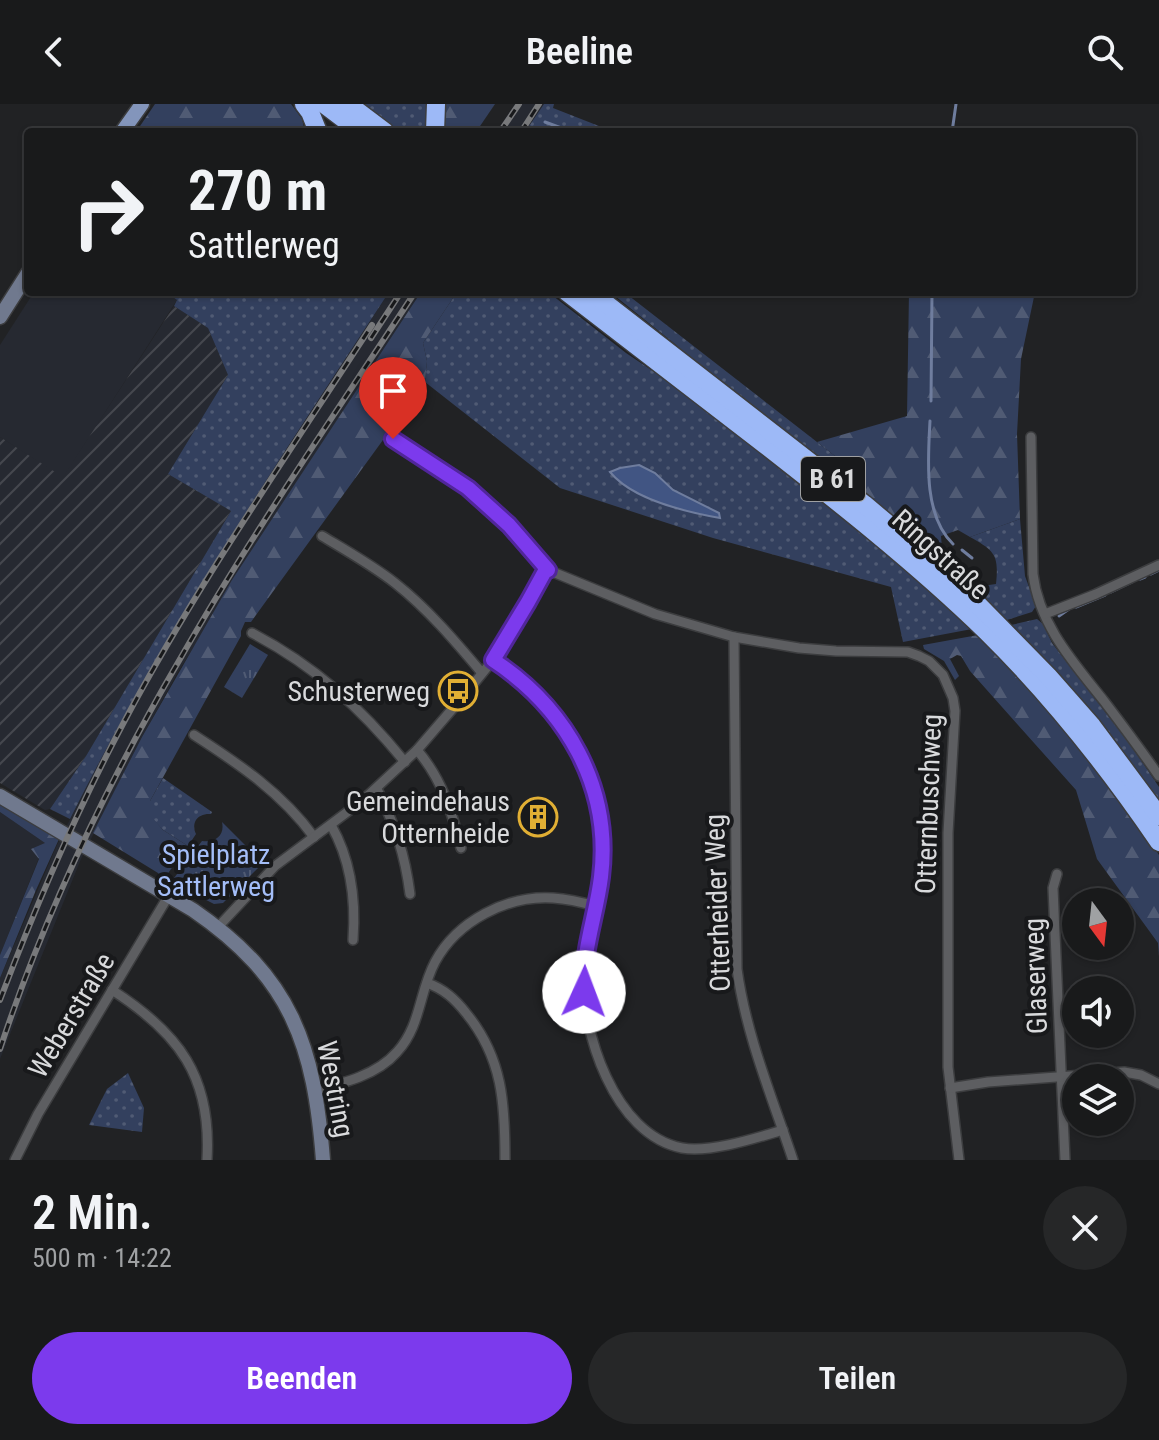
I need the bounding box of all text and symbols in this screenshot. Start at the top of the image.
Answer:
icon: back [32,30,76,74]
icon: search [1083,30,1127,74]
text: Beeline [526,31,633,73]
text: 270 m [188,158,327,224]
icon: right [56,160,160,264]
text: Sattlerweg [188,225,340,267]
pin [359,357,427,439]
icon: arrive [371,369,415,413]
road number: B 61 [801,457,865,501]
street label: Ringstraße [885,502,996,606]
bus stop icon: Schusterweg [437,670,479,712]
place label: Schusterweg [287,675,430,708]
street label: Otternbuschweg [909,713,948,895]
place label: Gemeindehaus Otternheide [346,785,510,850]
building icon: Gemeindehaus Otternheide [517,796,559,838]
street label: Otterheider Weg [698,813,737,992]
park label: Spielplatz Sattlerweg [157,838,275,903]
north arrow [1062,888,1134,960]
map controls [1062,888,1134,1136]
street label: Glaserweg [1017,917,1054,1035]
street label: Weberstraße [21,947,122,1084]
position arrow [542,950,626,1034]
button: sound [1062,976,1134,1048]
street label: Westring [310,1038,361,1140]
button: layers [1062,1064,1134,1136]
text: 2 Min. [32,1184,153,1241]
button: close [1043,1186,1127,1270]
text: 500 m · 14:22 [32,1243,172,1273]
button: Beenden [32,1332,572,1424]
button: Teilen [588,1332,1127,1424]

